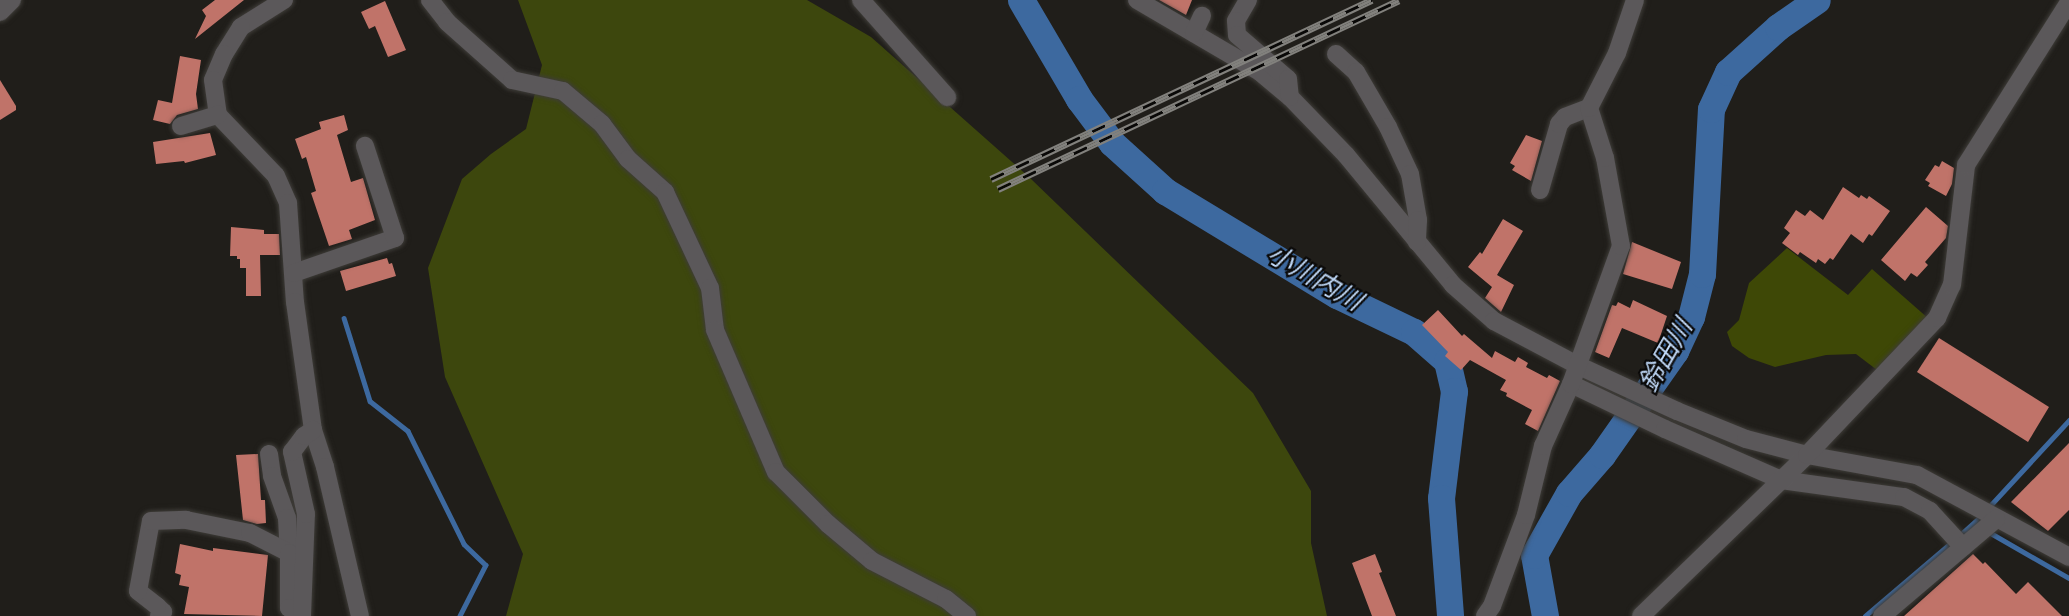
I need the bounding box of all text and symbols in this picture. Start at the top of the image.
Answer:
water label: 小川内川 [1261,239,1367,319]
water label: 鈴田川 [1634,314,1700,398]

